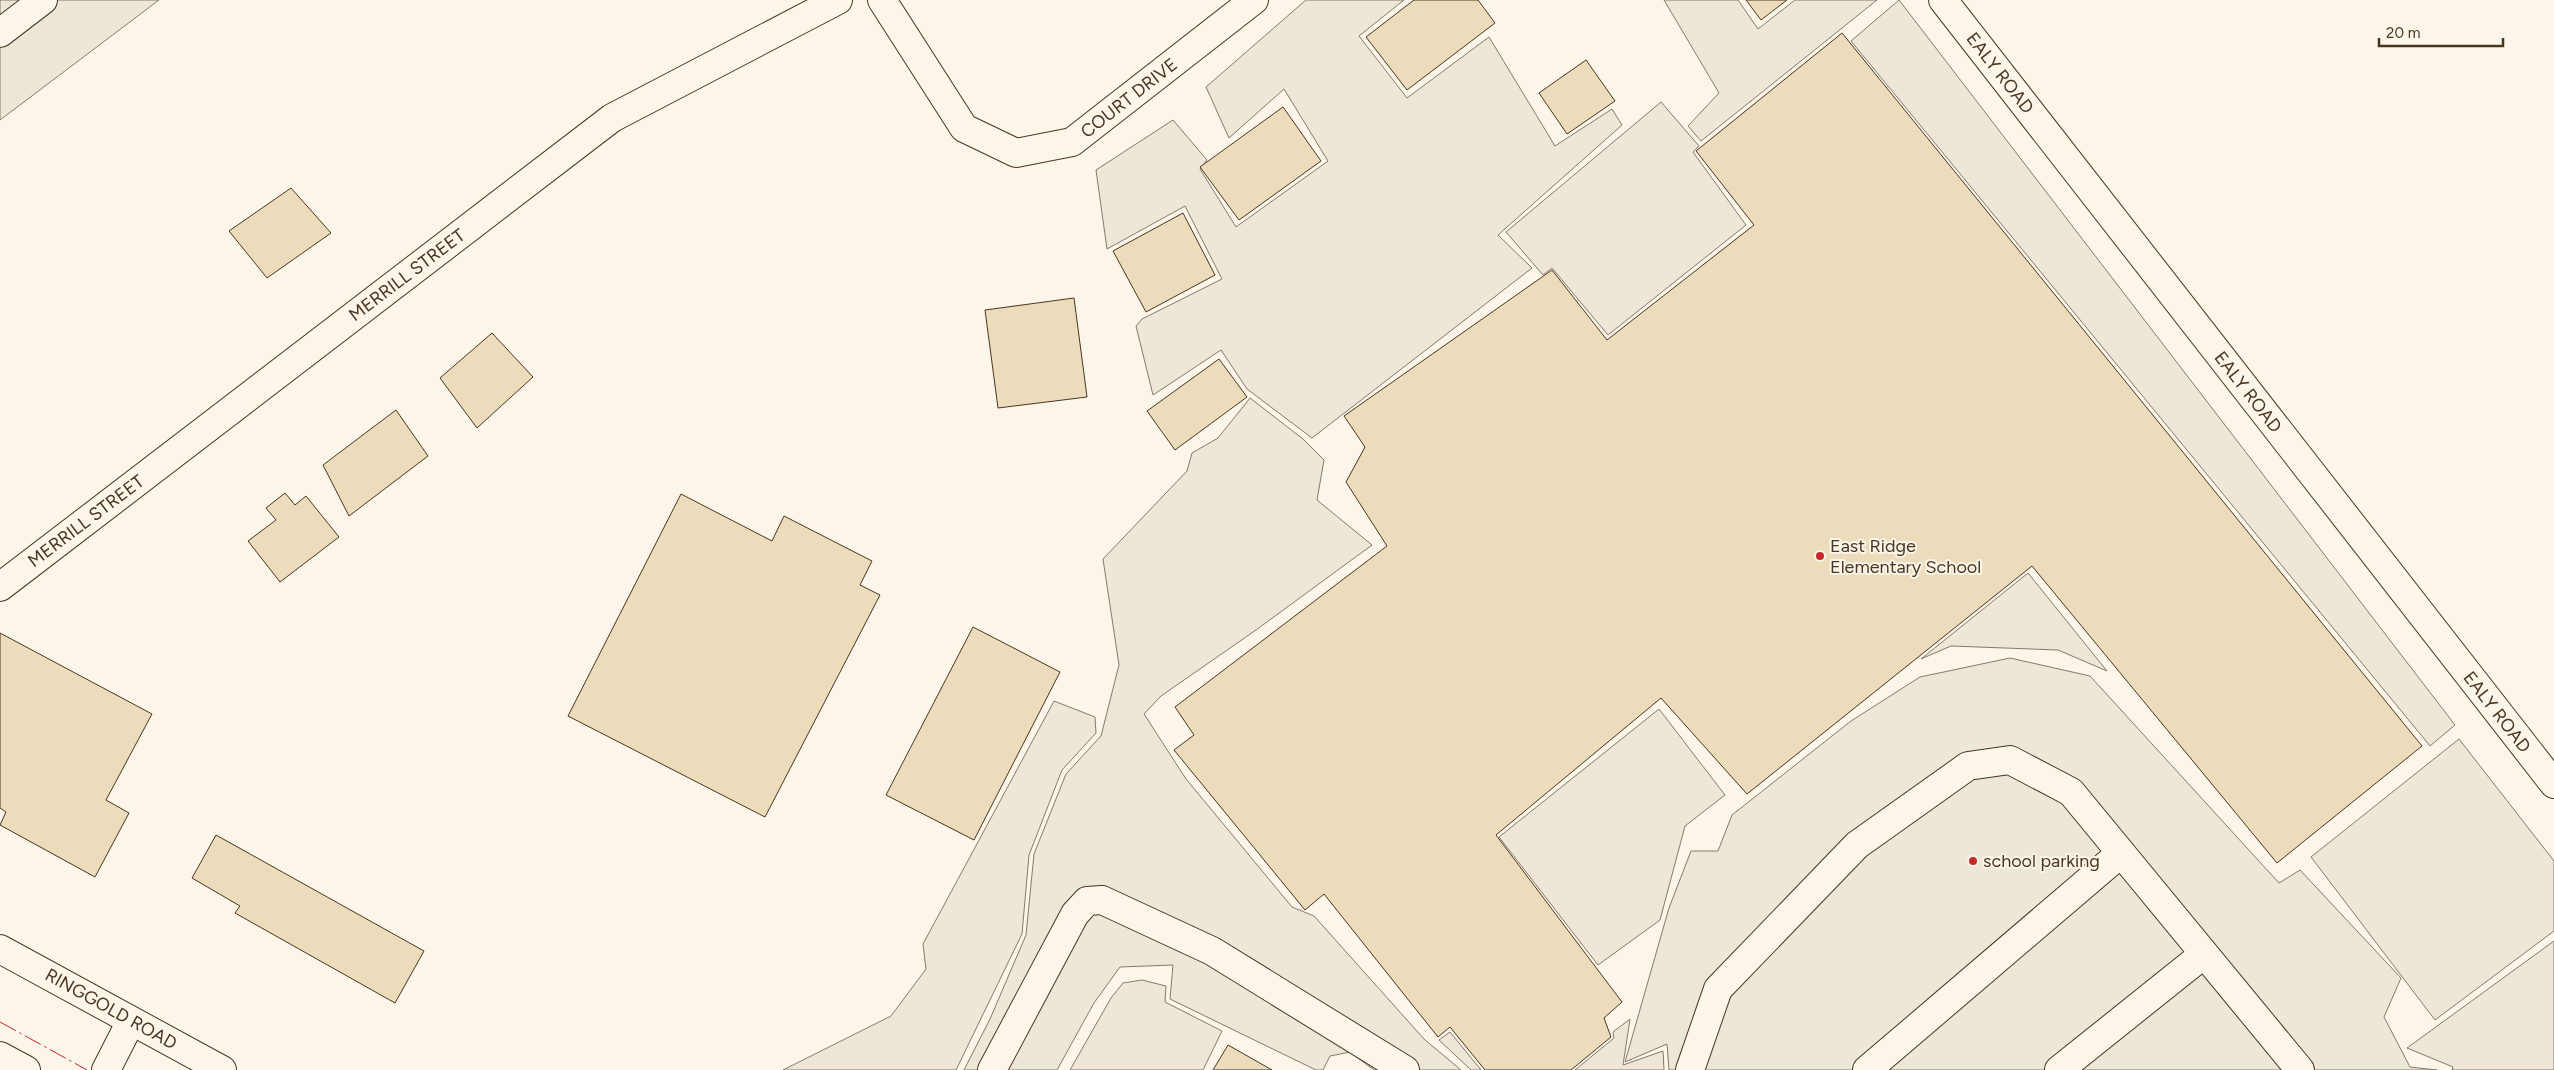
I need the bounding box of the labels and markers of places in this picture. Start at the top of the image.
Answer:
place label: East Ridge Elementary School [1830,535,1981,578]
marker: East Ridge Elementary School [1814,550,1826,562]
place label: school parking [1983,850,2100,872]
marker: school parking [1967,855,1979,867]

